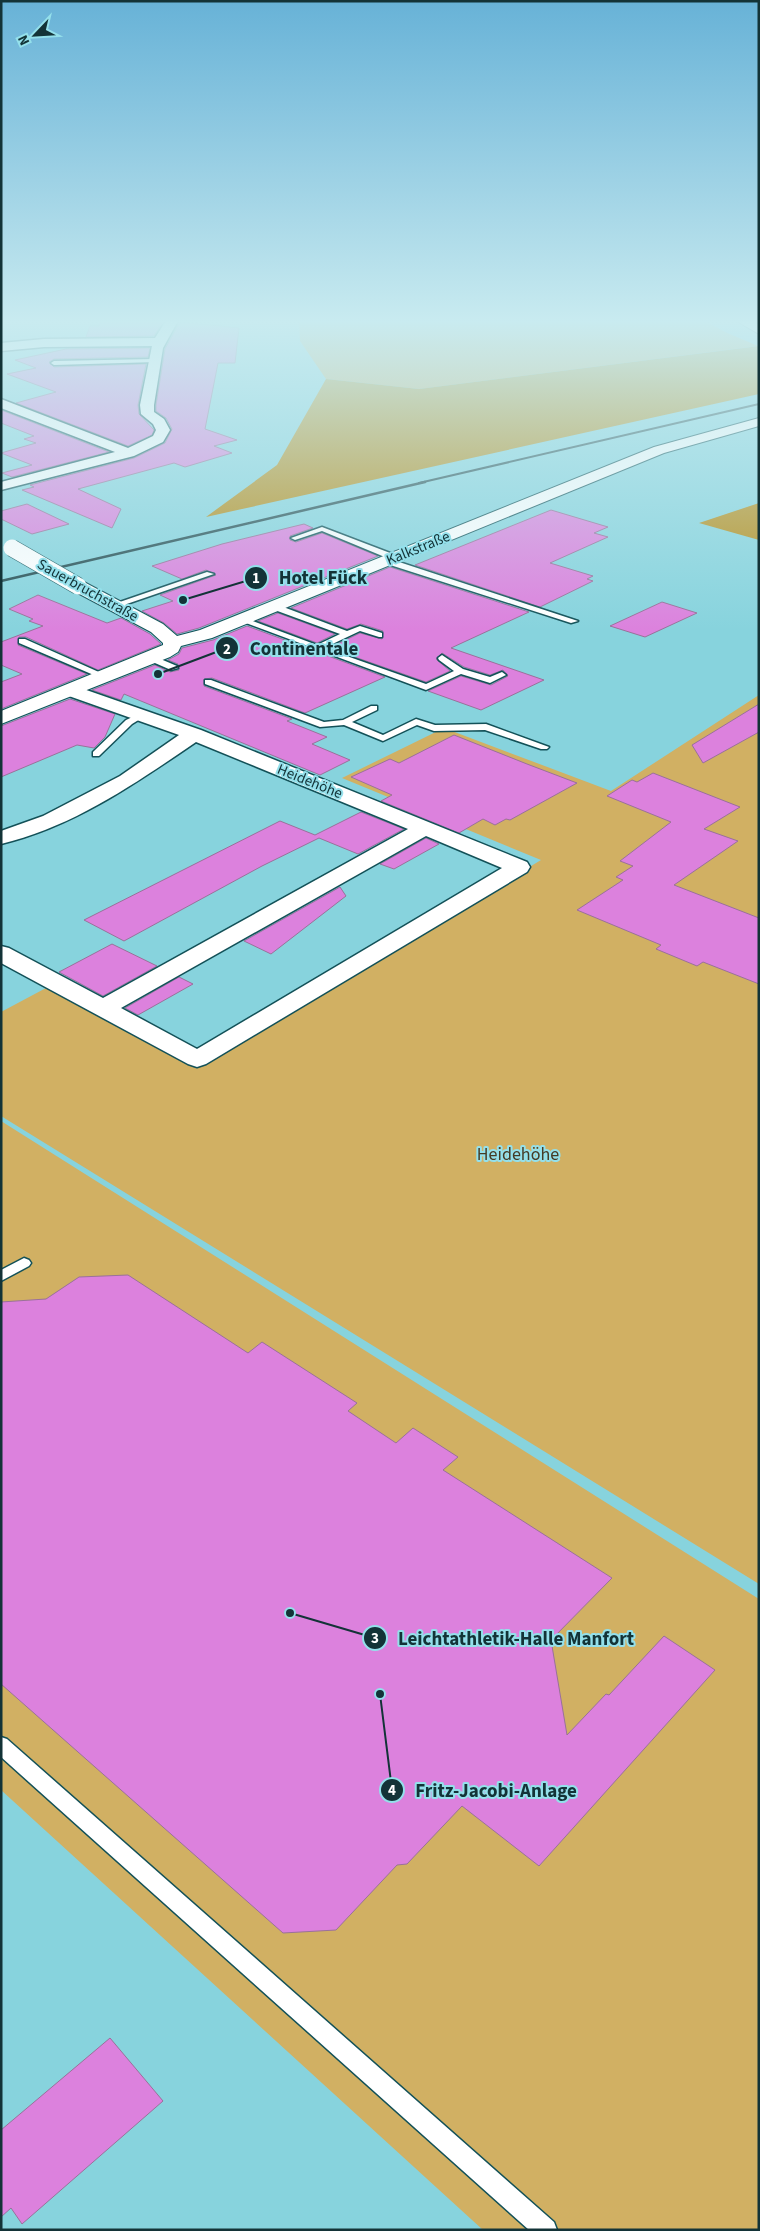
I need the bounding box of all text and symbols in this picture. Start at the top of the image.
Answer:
north arrow [10,10,60,60]
text: N [13,32,35,49]
street label: Kalkstraße [383,526,453,571]
street label: Sauerbruchstraße [33,554,142,627]
callout: Hotel Fück [243,561,377,595]
text: Hotel Fück [279,565,368,592]
text: 1 [252,568,260,589]
callout: Continentale [214,631,368,665]
text: Continentale [250,636,359,663]
text: 2 [223,639,231,660]
street label: Heidehöhe [274,759,346,804]
park label: Heidehöhe [477,1142,559,1167]
callout: Leichtathletik-Halle Manfort [363,1621,644,1655]
text: Leichtathletik-Halle Manfort [398,1626,634,1653]
text: 3 [371,1628,379,1649]
callout: Fritz-Jacobi-Anlage [380,1773,587,1807]
text: Fritz-Jacobi-Anlage [415,1778,577,1805]
text: 4 [388,1780,396,1801]

